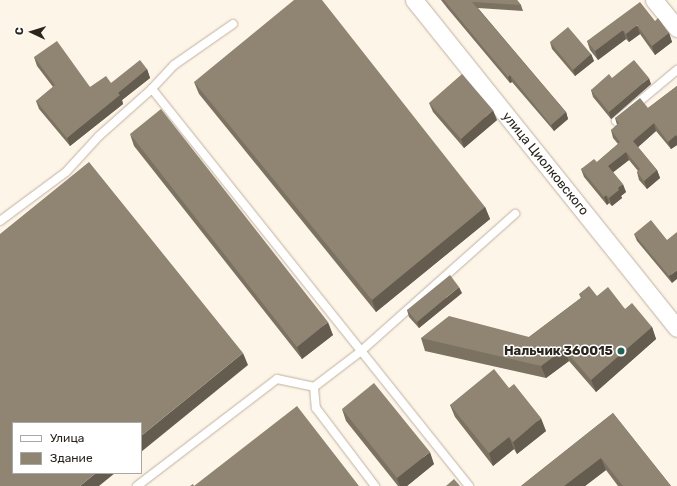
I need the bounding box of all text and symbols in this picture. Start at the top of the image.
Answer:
north arrow [12,12,52,52]
text: С [13,27,26,35]
street label: улица Циолковского [498,109,592,219]
place label: Нальчик 360015 [504,343,613,359]
marker: Нальчик 360015 [616,346,626,356]
legend [12,422,142,474]
text: Улица [50,431,84,445]
text: Здание [50,451,93,465]

